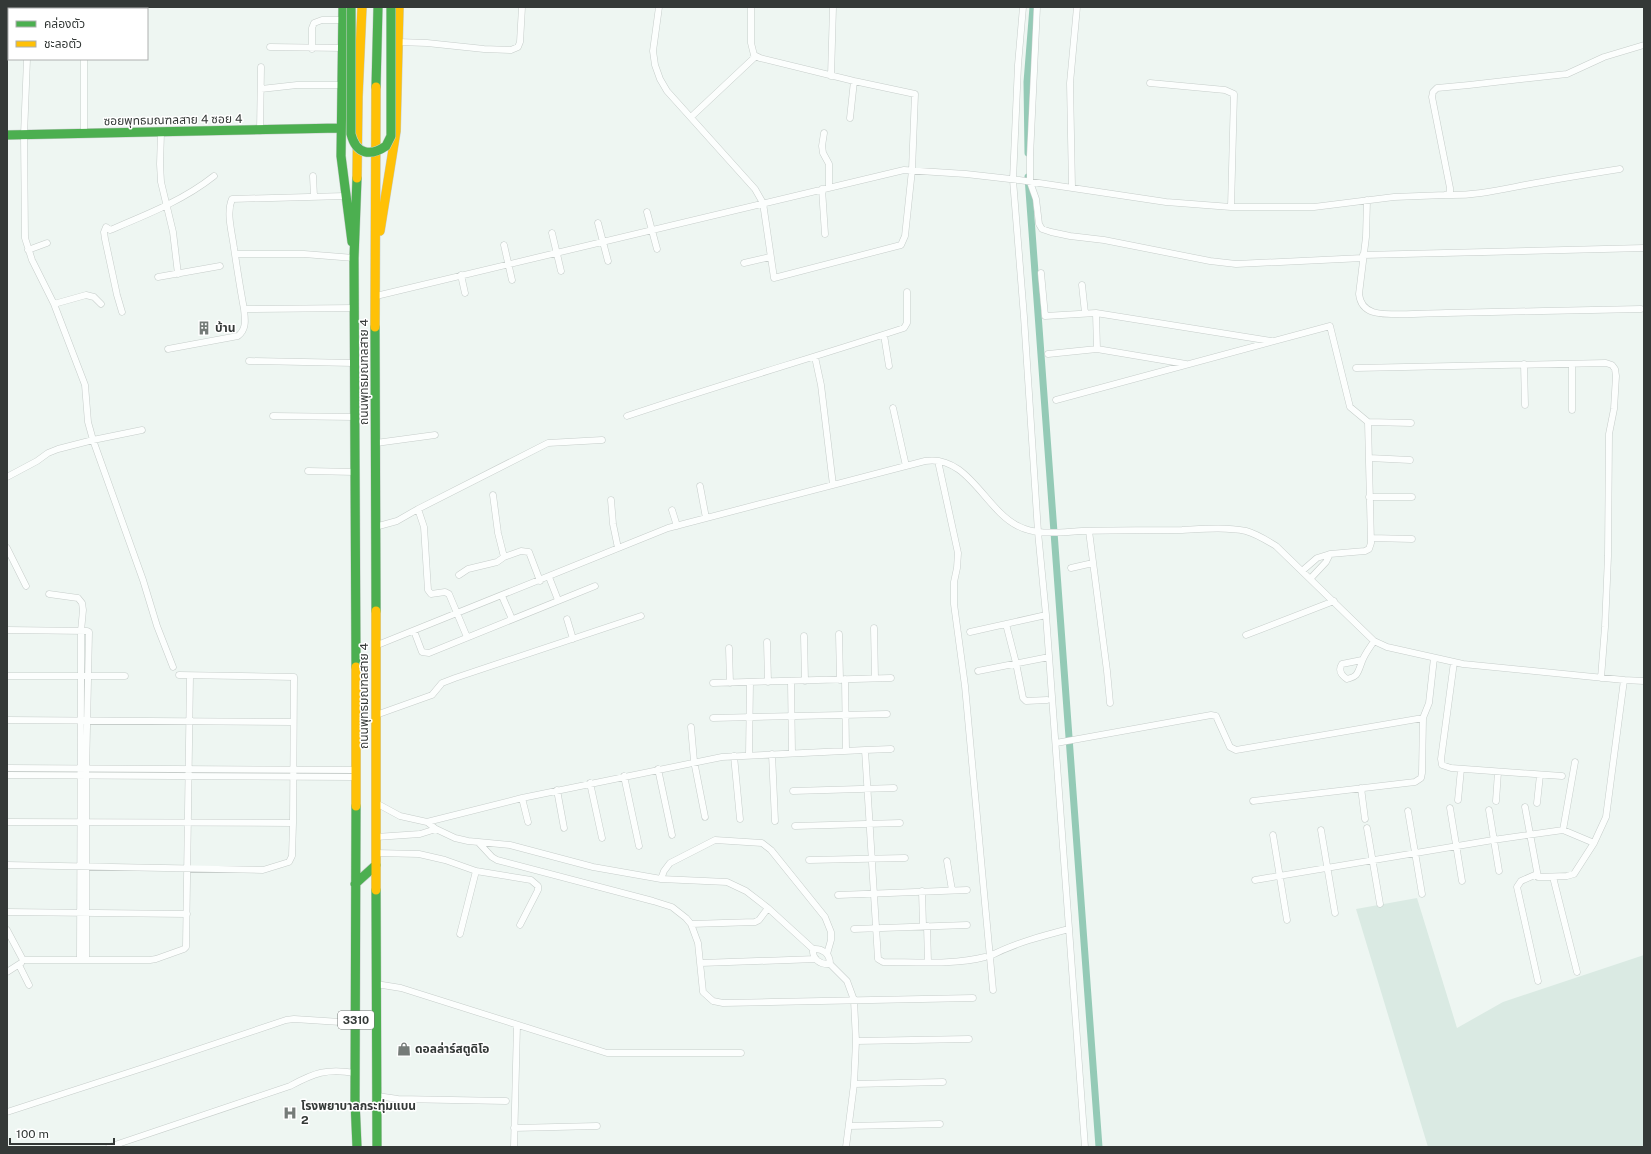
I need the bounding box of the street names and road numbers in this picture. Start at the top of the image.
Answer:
street label: ซอยพุทธมณฑลสาย 4 ซอย 4 [103,112,243,128]
street label: ถนนพุทธมณฑลสาย 4 [357,319,371,425]
street label: ถนนพุทธมณฑลสาย 4 [357,643,371,749]
road number: 3310 [338,1011,374,1029]

